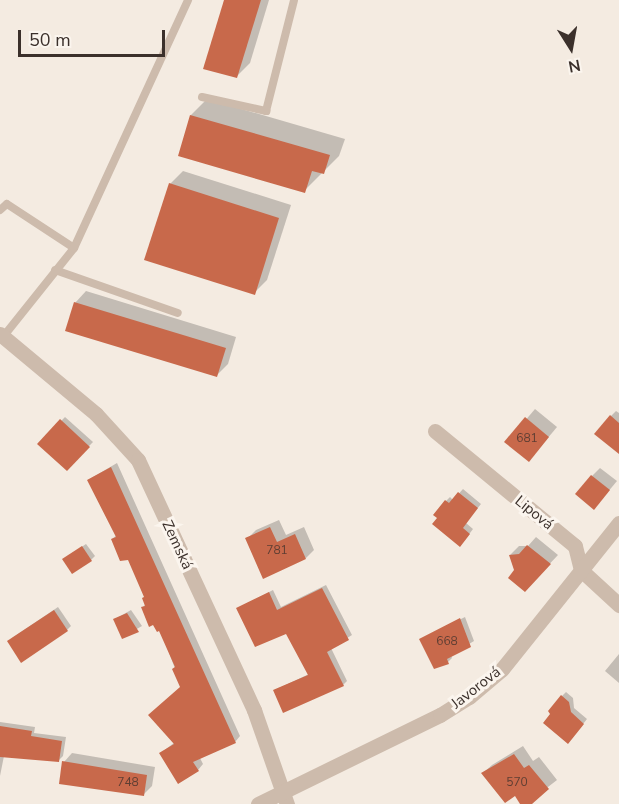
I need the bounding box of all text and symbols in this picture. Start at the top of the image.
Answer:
scale bar [21,18,168,56]
north arrow [541,18,601,78]
text: 50 m [29,28,71,52]
text: N [566,54,582,78]
house number: 681 [516,432,538,446]
street label: Lipová [511,492,557,534]
street label: Zemská [158,518,196,572]
house number: 781 [266,544,288,558]
house number: 668 [436,635,458,649]
street label: Javorová [448,663,504,713]
house number: 748 [117,776,139,790]
house number: 570 [506,776,528,790]

